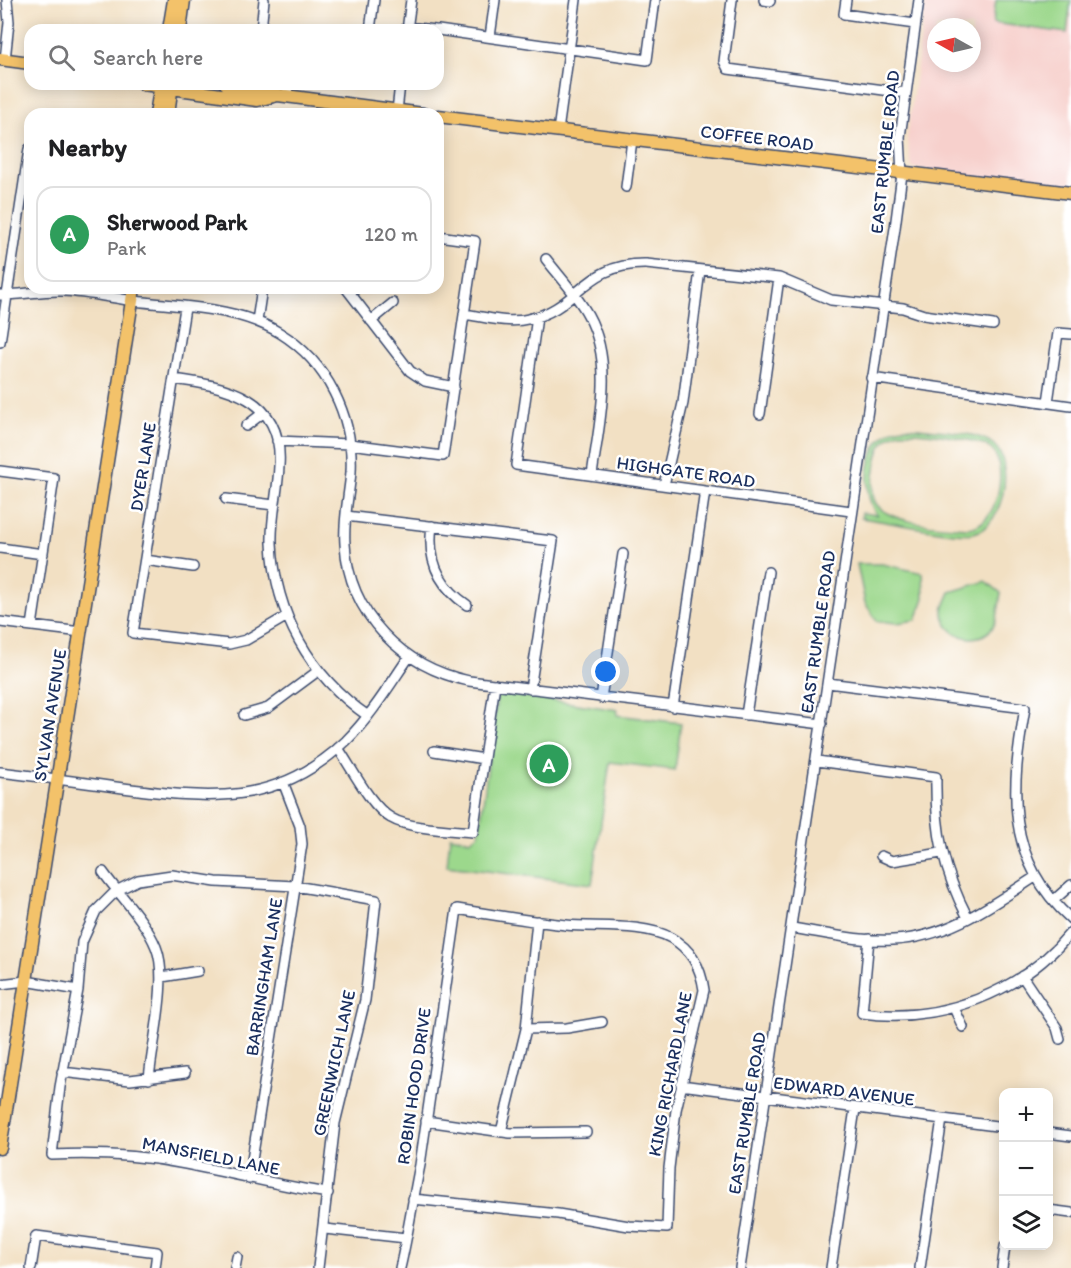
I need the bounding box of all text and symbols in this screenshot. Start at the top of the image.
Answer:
north arrow [927,18,981,72]
search box [24,24,444,90]
icon: search [45,41,78,74]
text: Search here [93,44,203,71]
street label: EAST RUMBLE ROAD [865,69,905,235]
street label: COFFEE ROAD [699,120,815,156]
text: Nearby [48,131,127,163]
text: Sherwood Park [107,209,247,236]
text: A [63,222,76,246]
text: 120 m [365,222,418,246]
text: Park [107,236,146,260]
street label: DYER LANE [125,421,161,513]
street label: HIGHGATE ROAD [615,451,757,493]
street label: EAST RUMBLE ROAD [796,549,840,715]
street label: SYLVAN AVENUE [29,647,71,783]
your location [591,657,620,686]
pin: A [530,742,568,786]
street label: BARRINGHAM LANE [241,896,287,1058]
street label: GREENWICH LANE [308,988,360,1138]
street label: KING RICHARD LANE [643,990,697,1158]
street label: ROBIN HOOD DRIVE [392,1006,436,1166]
street label: EAST RUMBLE ROAD [723,1030,771,1196]
street label: EDWARD AVENUE [772,1071,916,1111]
map controls [999,1088,1053,1250]
button: + [999,1088,1053,1142]
street label: MANSFIELD LANE [140,1132,282,1180]
button: − [999,1142,1053,1196]
button: layers [999,1196,1053,1250]

